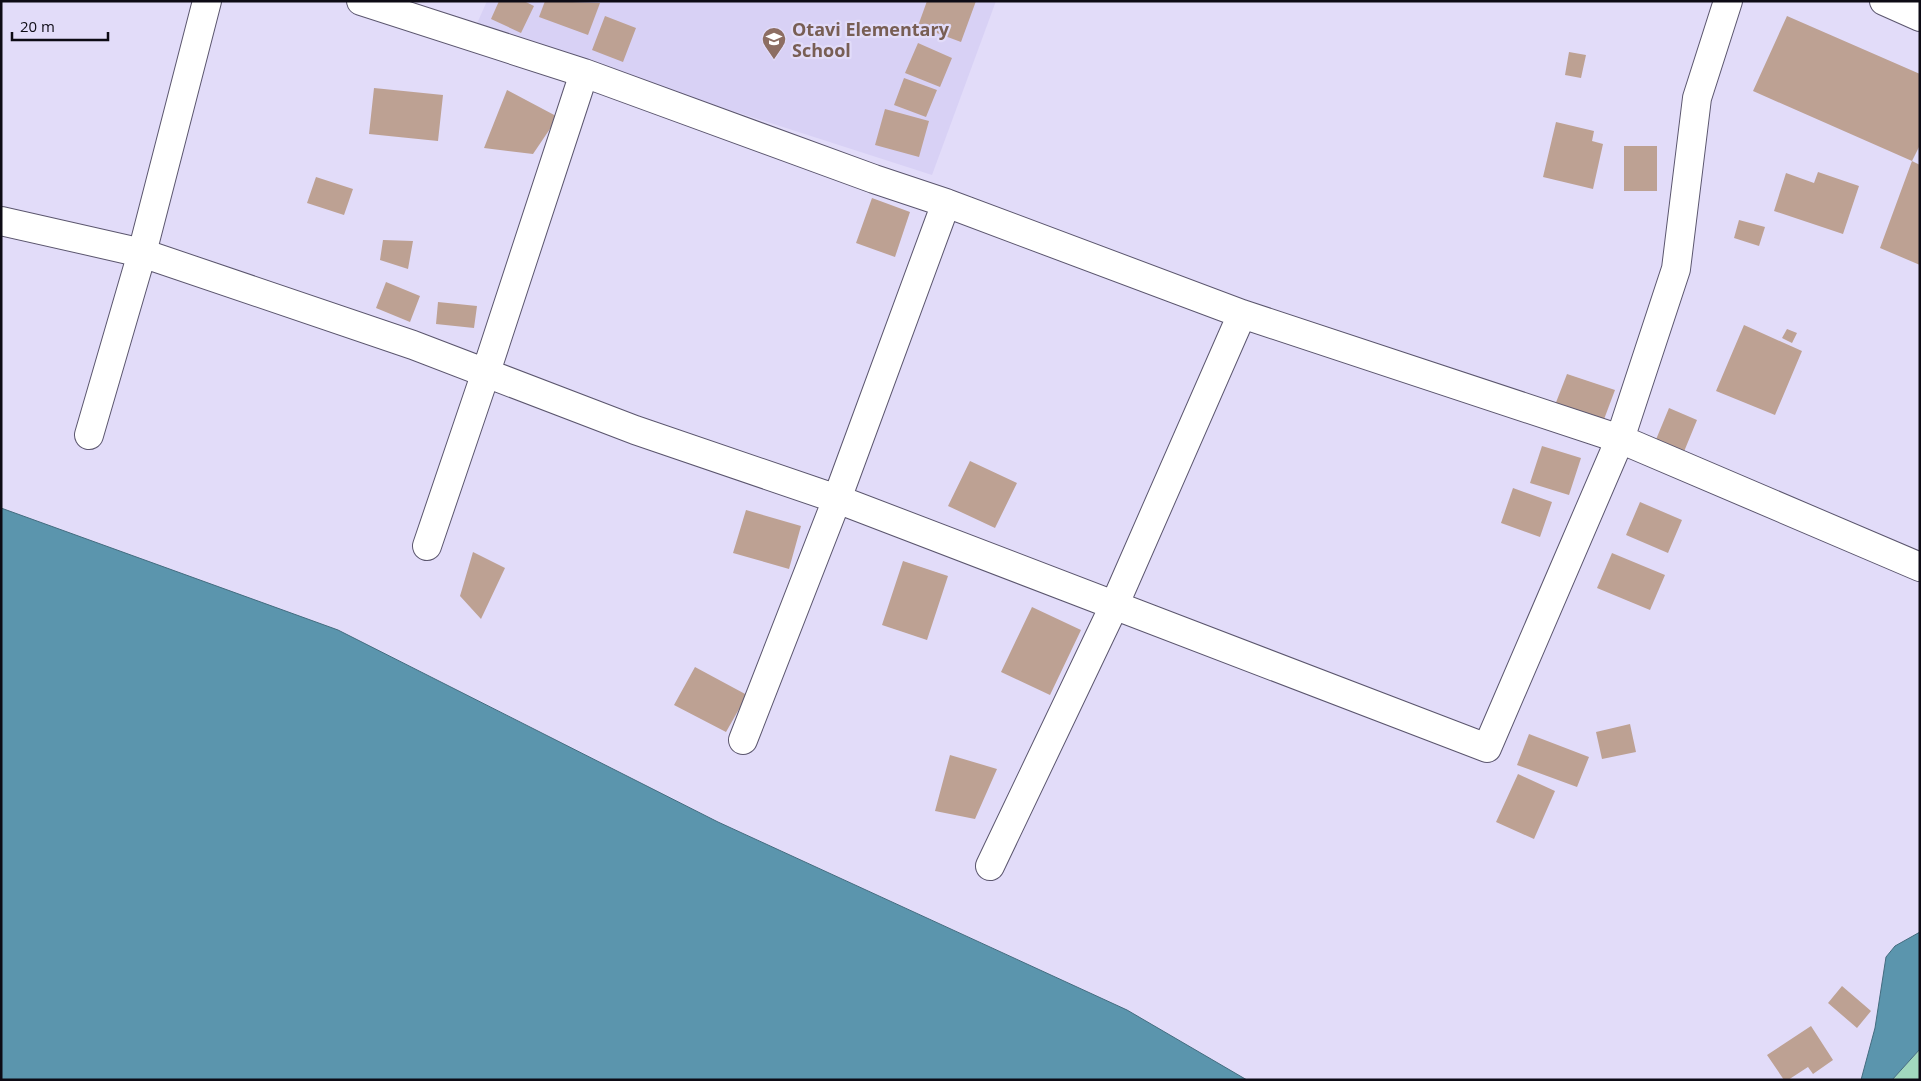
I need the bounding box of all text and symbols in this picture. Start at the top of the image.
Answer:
scale bar [12,10,109,42]
text: 20 m [20,16,55,36]
place label: Otavi Elementary School [792,17,950,62]
school or university icon: Otavi Elementary School [761,26,787,60]

